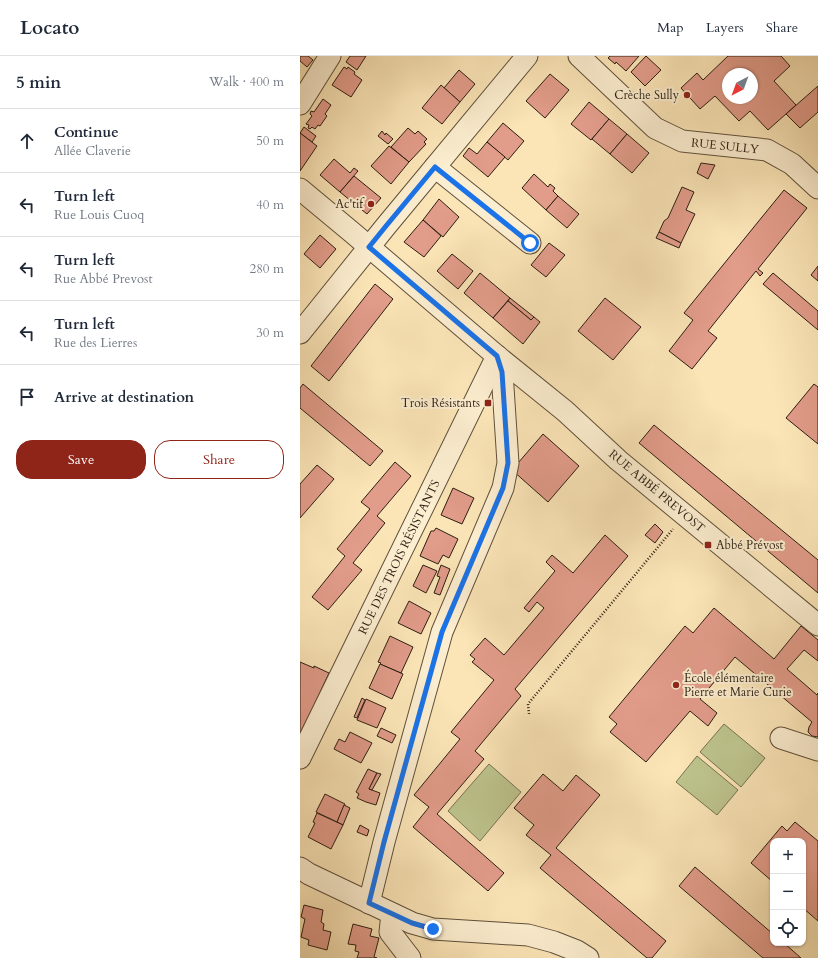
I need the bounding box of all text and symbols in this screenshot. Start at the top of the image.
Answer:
text: Locato [20,15,79,41]
text: Map [657,18,684,37]
text: Layers [706,18,744,37]
text: Share [766,18,798,37]
north arrow [722,68,758,104]
text: 5 min [16,71,61,94]
text: Walk · 400 m [209,73,284,91]
place label: Crèche Sully [614,87,680,103]
marker: Crèche Sully [682,90,692,100]
text: Continue [54,122,119,142]
icon: ahead [16,130,38,152]
text: 50 m [256,132,284,150]
street label: RUE SULLY [690,134,760,158]
text: Allée Claverie [54,142,131,160]
text: Turn left [54,186,115,206]
icon: left [16,194,38,216]
text: 40 m [256,196,284,214]
place label: Ac'tif [335,196,365,212]
marker: Ac'tif [366,199,376,209]
text: Rue Louis Cuoq [54,206,144,224]
route start [521,234,539,252]
text: Turn left [54,250,115,270]
icon: left [16,258,38,280]
text: 280 m [250,260,284,278]
text: Rue Abbé Prevost [54,270,153,288]
text: Turn left [54,314,115,334]
icon: left [16,322,38,344]
text: 30 m [256,324,284,342]
text: Rue des Lierres [54,334,137,352]
icon: arrive [16,386,38,408]
text: Arrive at destination [54,387,194,407]
place label: Trois Résistants [401,395,480,411]
marker: Trois Résistants [483,398,493,408]
button: Save [16,440,146,479]
button: Share [154,440,284,479]
street label: RUE ABBÉ PREVOST [605,445,709,536]
street label: RUE DES TROIS RÉSISTANTS [354,477,443,637]
place label: Abbé Prévost [716,537,784,553]
marker: Abbé Prévost [703,540,713,550]
place label: École élémentaire Pierre et Marie Curie [684,669,792,700]
marker: École élémentaire Pierre et Marie Curie [671,680,681,690]
map controls [770,838,806,946]
button: + [770,838,806,874]
button: − [770,874,806,910]
button: locate [770,910,806,946]
route end [424,920,442,938]

